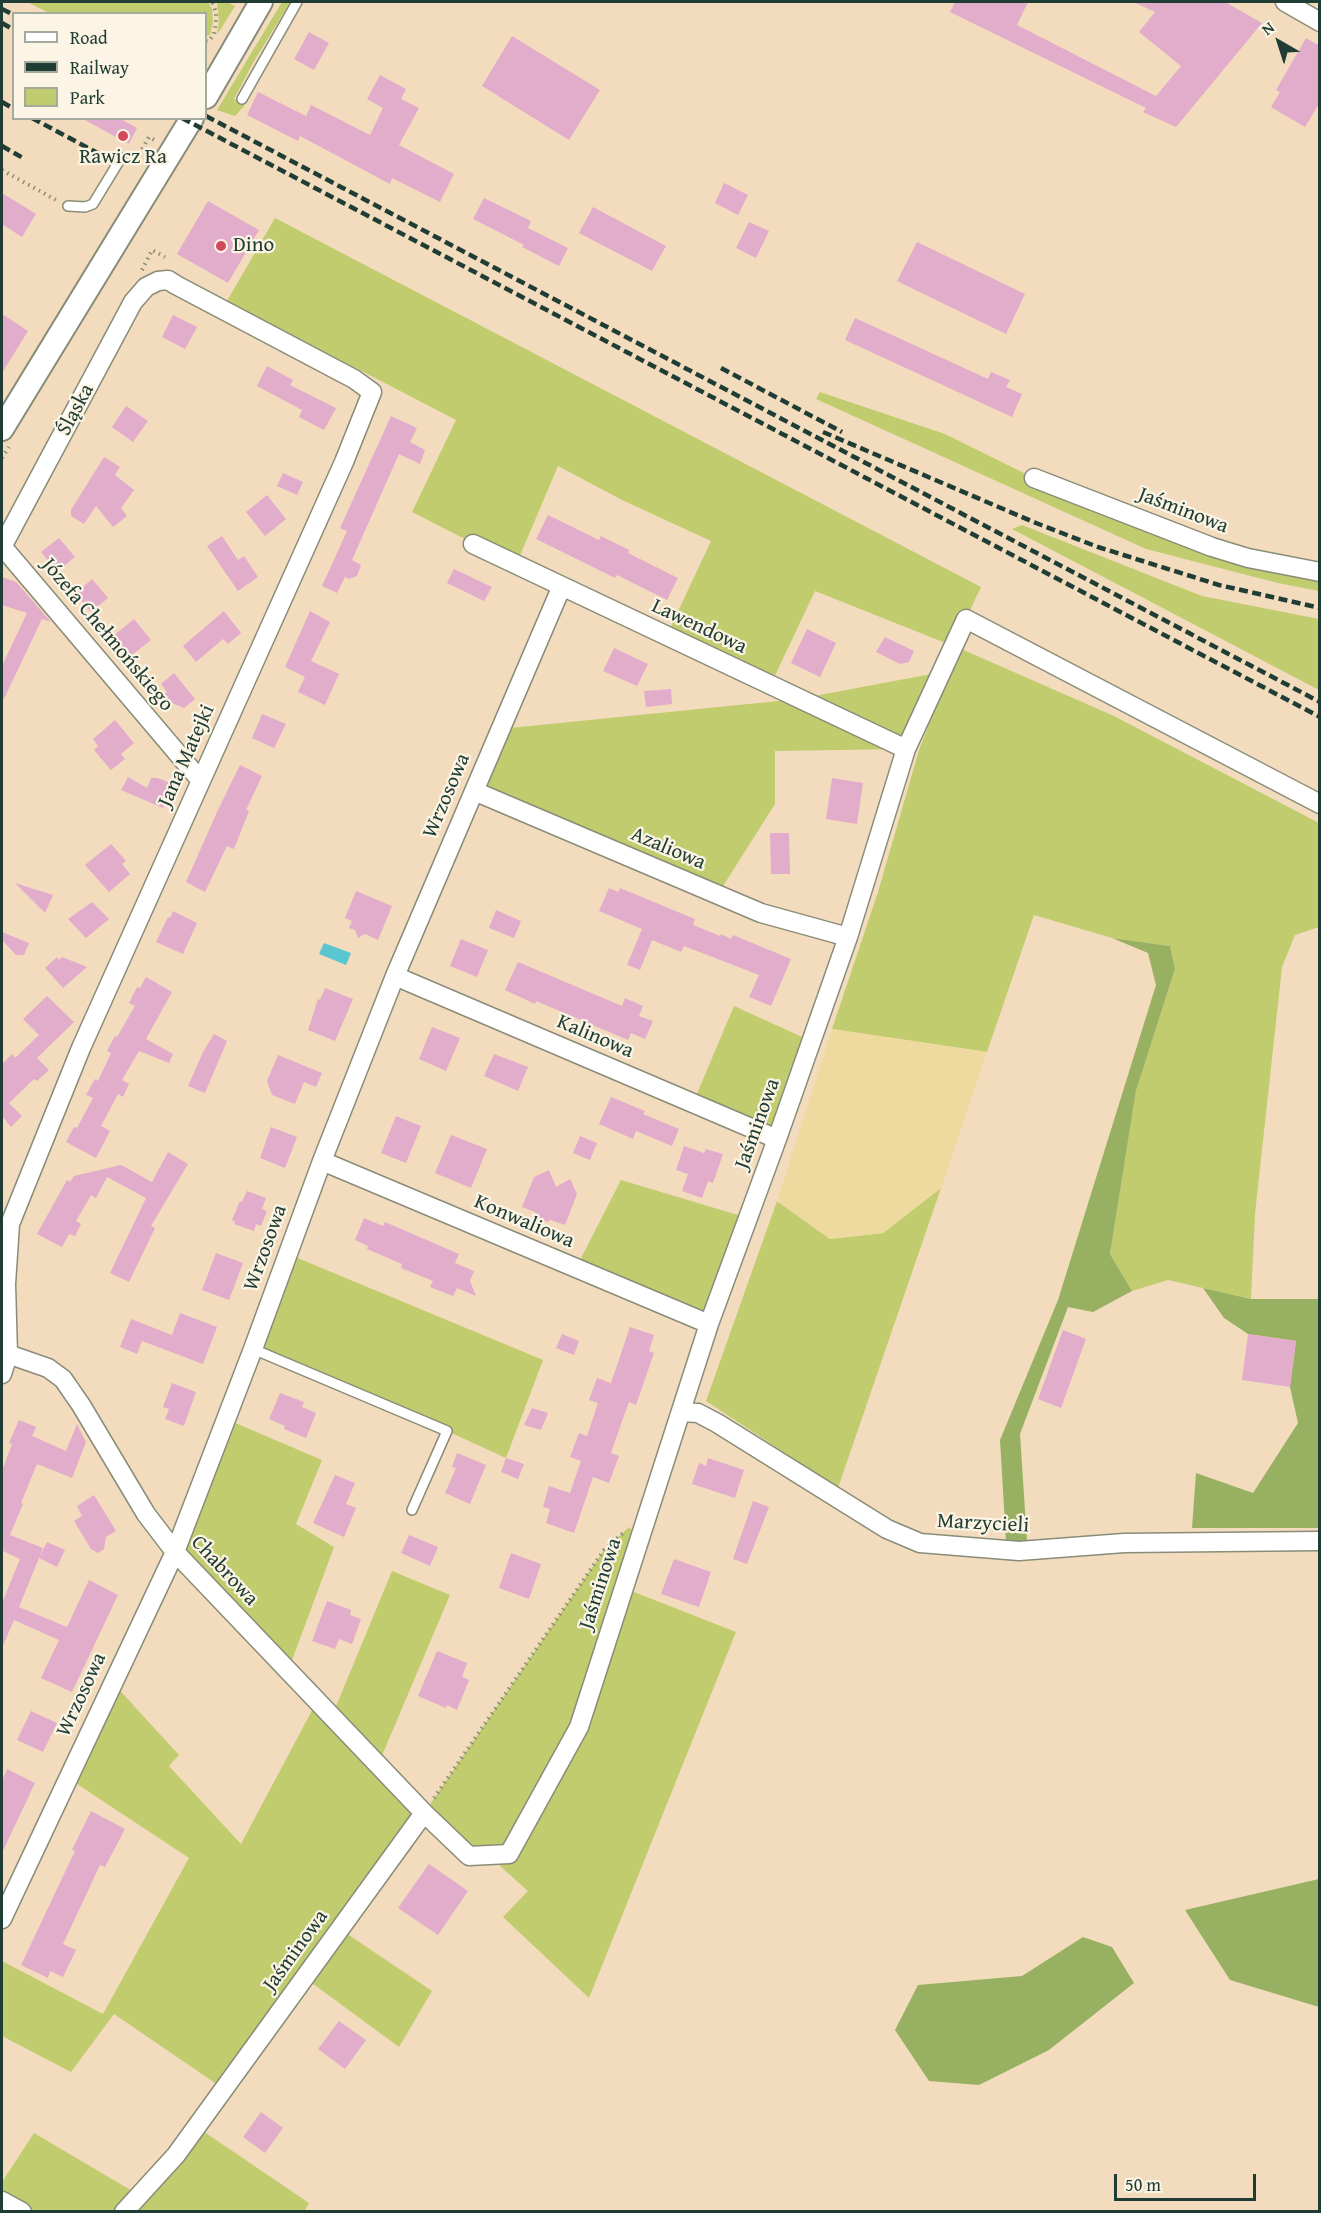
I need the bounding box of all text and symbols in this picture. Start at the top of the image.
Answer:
legend [12,12,207,120]
north arrow [1249,12,1309,72]
text: N [1256,15,1279,41]
text: Road [70,24,108,51]
text: Railway [70,54,129,81]
text: Park [70,84,105,111]
marker: Rawicz Ra [116,129,130,143]
place label: Rawicz Ra [79,145,167,171]
place label: Dino [233,233,274,259]
marker: Dino [214,239,228,253]
street label: Śląska [52,380,100,440]
street label: Jaśminowa [1134,482,1232,540]
street label: Józefa Chełmońskiego [35,553,179,717]
street label: Lawendowa [647,594,751,660]
street label: Jana Matejki [153,701,221,811]
street label: Wrzosowa [418,750,476,842]
street label: Azaliowa [627,822,709,876]
street label: Kalinowa [553,1010,637,1064]
street label: Jaśminowa [730,1075,786,1173]
street label: Konwaliowa [470,1190,578,1254]
street label: Wrzosowa [239,1202,293,1294]
street label: Marzycieli [936,1509,1030,1539]
street label: Chabrowa [185,1531,263,1611]
street label: Jaśminowa [574,1535,628,1633]
street label: Wrzosowa [52,1649,112,1741]
street label: Jaśminowa [258,1905,334,1997]
scale bar [1117,2162,1260,2200]
text: 50 m [1125,2171,1161,2198]

